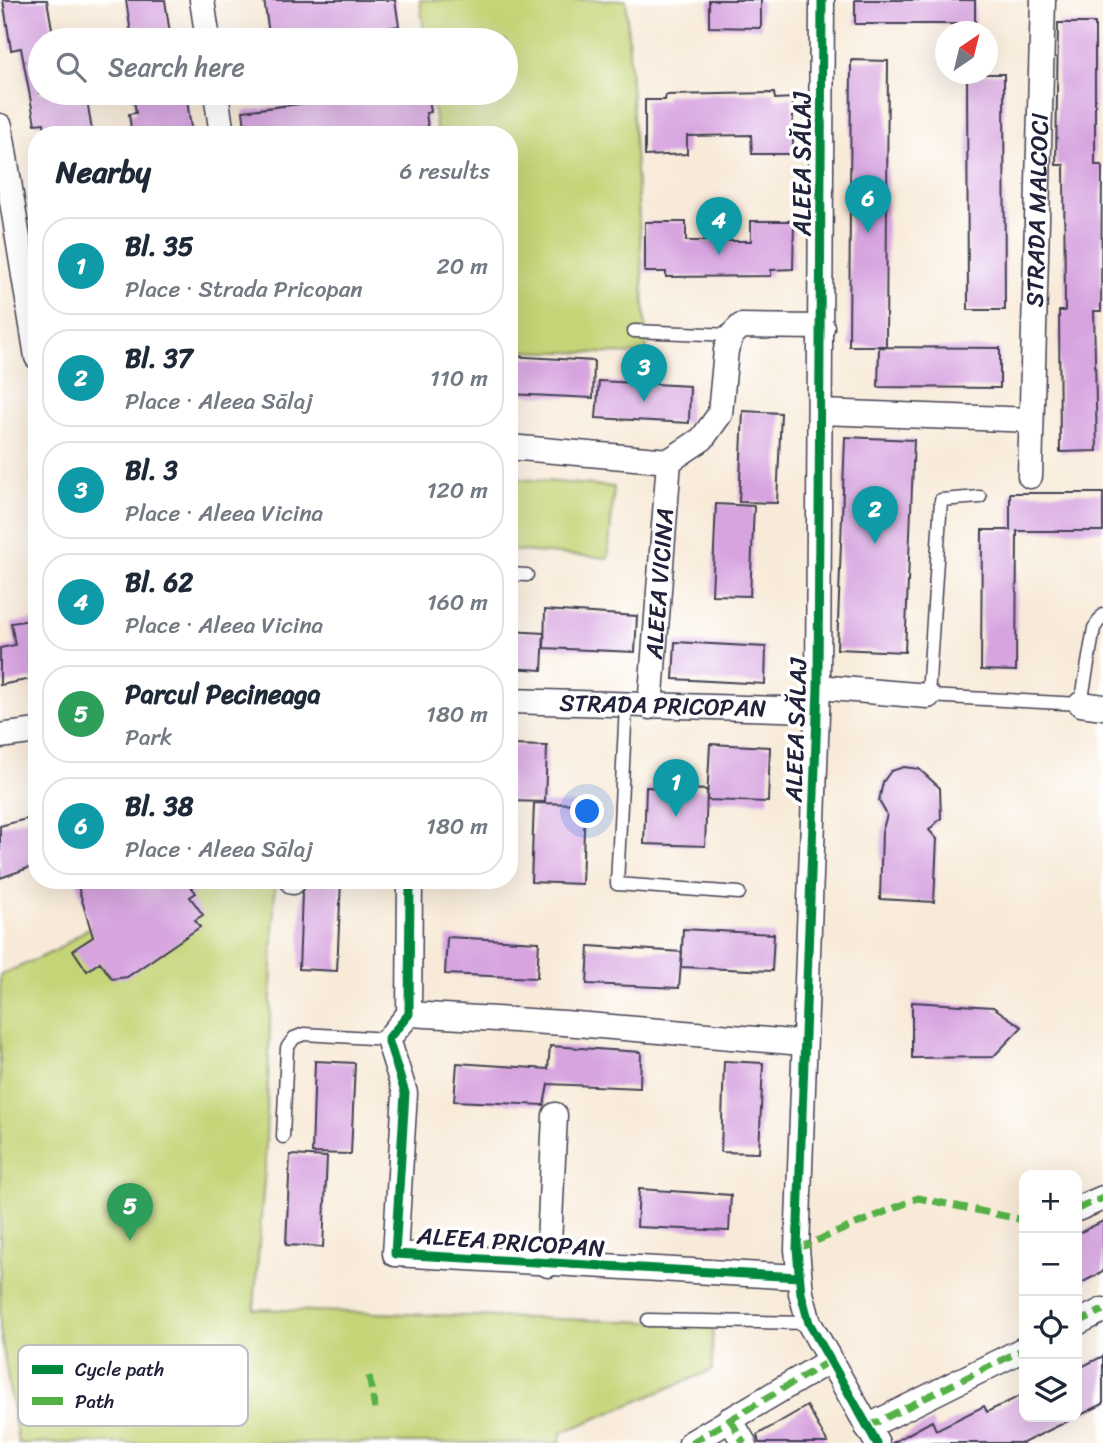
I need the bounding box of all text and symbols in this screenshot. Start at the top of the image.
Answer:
north arrow [935,21,998,84]
search box [28,28,518,105]
text: Search here [108,44,245,90]
icon: search [52,48,90,86]
street label: ALEEA SĂLAJ [781,91,823,237]
street label: STRADA MALCOCI [1014,112,1061,308]
text: Nearby [56,145,151,199]
text: 6 results [400,151,490,192]
pin: 6 [845,175,891,233]
pin: 4 [696,197,742,255]
text: Bl. 35 [125,223,194,269]
text: 1 [76,246,86,287]
text: 20 m [437,246,488,287]
text: Place · Strada Pricopan [125,269,363,310]
text: Bl. 37 [125,335,193,381]
pin: 3 [621,344,667,402]
text: 2 [74,358,88,399]
text: 110 m [430,358,488,399]
text: Place · Aleea Sălaj [125,381,313,422]
text: Bl. 3 [125,447,178,493]
text: 3 [75,470,87,511]
text: 120 m [427,470,488,511]
pin: 2 [852,486,898,544]
text: Place · Aleea Vicina [125,493,323,534]
street label: ALEEA VICINA [633,506,686,661]
text: Bl. 62 [125,559,193,605]
text: 4 [74,582,88,623]
text: 160 m [427,582,488,623]
text: Place · Aleea Vicina [125,605,323,646]
street label: ALEEA SĂLAJ [772,656,820,804]
text: Parcul Pecineaga [125,671,321,717]
street label: STRADA PRICOPAN [559,681,767,730]
text: 5 [74,694,88,735]
text: 180 m [426,694,488,735]
text: Park [125,717,172,758]
pin: 1 [653,759,699,817]
text: Bl. 38 [125,783,193,829]
your location [570,794,604,828]
text: 6 [74,806,88,847]
text: 180 m [426,806,488,847]
text: Place · Aleea Sălaj [125,829,313,870]
map controls [1019,1170,1082,1422]
button: + [1019,1170,1082,1233]
pin: 5 [107,1183,153,1241]
street label: ALEEA PRICOPAN [415,1214,607,1270]
button: − [1019,1233,1082,1296]
button: locate [1019,1296,1082,1359]
legend [18,1345,248,1426]
text: Cycle path [75,1353,164,1386]
button: layers [1019,1359,1082,1422]
text: Path [75,1385,114,1418]

